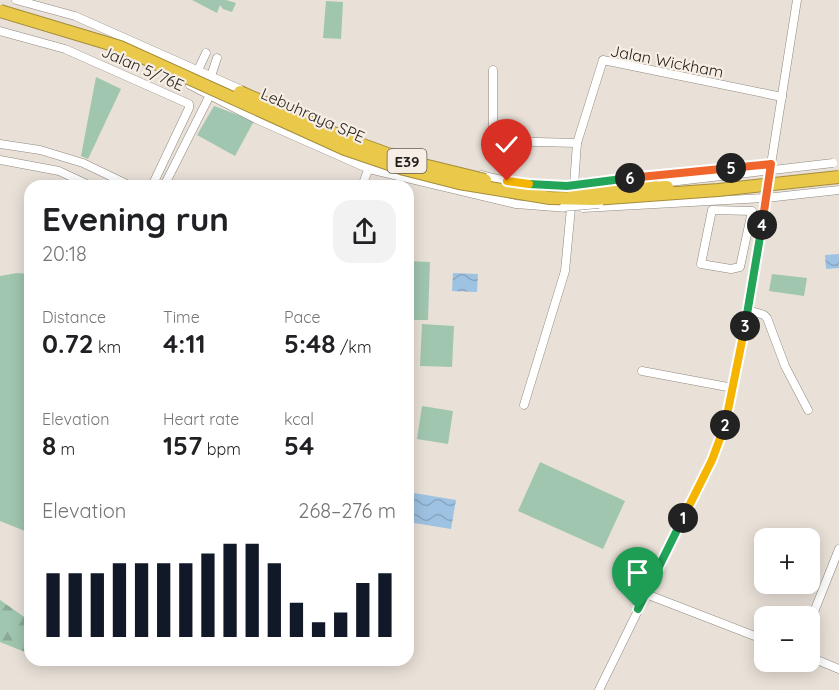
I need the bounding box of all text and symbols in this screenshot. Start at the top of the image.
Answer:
street label: Jalan Wickham [609,40,725,82]
street label: Jalan 5/76E [99,41,187,95]
street label: Lebuhraya SPE [258,83,368,147]
pin [481,119,532,181]
icon: check [490,128,523,161]
road number: E39 [388,149,426,173]
pin: 5 [716,153,746,183]
text: 5 [726,158,736,178]
pin: 6 [615,163,645,193]
text: 6 [626,168,634,188]
text: Evening run [42,198,229,239]
button: share [333,200,396,263]
pin: 4 [747,210,777,240]
text: 4 [757,215,767,235]
text: 20:18 [42,241,87,266]
text: Distance [42,307,106,327]
text: Time [163,307,200,327]
text: Pace [284,307,320,327]
pin: 3 [730,311,760,341]
text: 3 [741,316,749,336]
text: 0.72 [42,327,94,360]
text: 4:11 [163,327,206,360]
text: 5:48 [284,327,336,360]
text: km [94,337,121,357]
text: /km [336,337,372,357]
text: Elevation [42,409,109,429]
text: Heart rate [163,409,239,429]
text: kcal [284,409,314,429]
pin: 2 [710,410,740,440]
text: 2 [720,415,730,435]
text: 8 [42,429,56,462]
text: 157 [163,429,202,462]
text: 54 [284,429,314,462]
text: m [56,439,75,459]
text: bpm [202,439,241,459]
text: Elevation [42,498,126,523]
text: 268–276 m [298,498,396,523]
pin: 1 [668,503,698,533]
text: 1 [680,508,686,528]
map controls [754,528,820,672]
button: + [754,528,820,594]
pin [612,547,663,609]
icon: arrive [621,556,654,589]
button: − [754,606,820,672]

